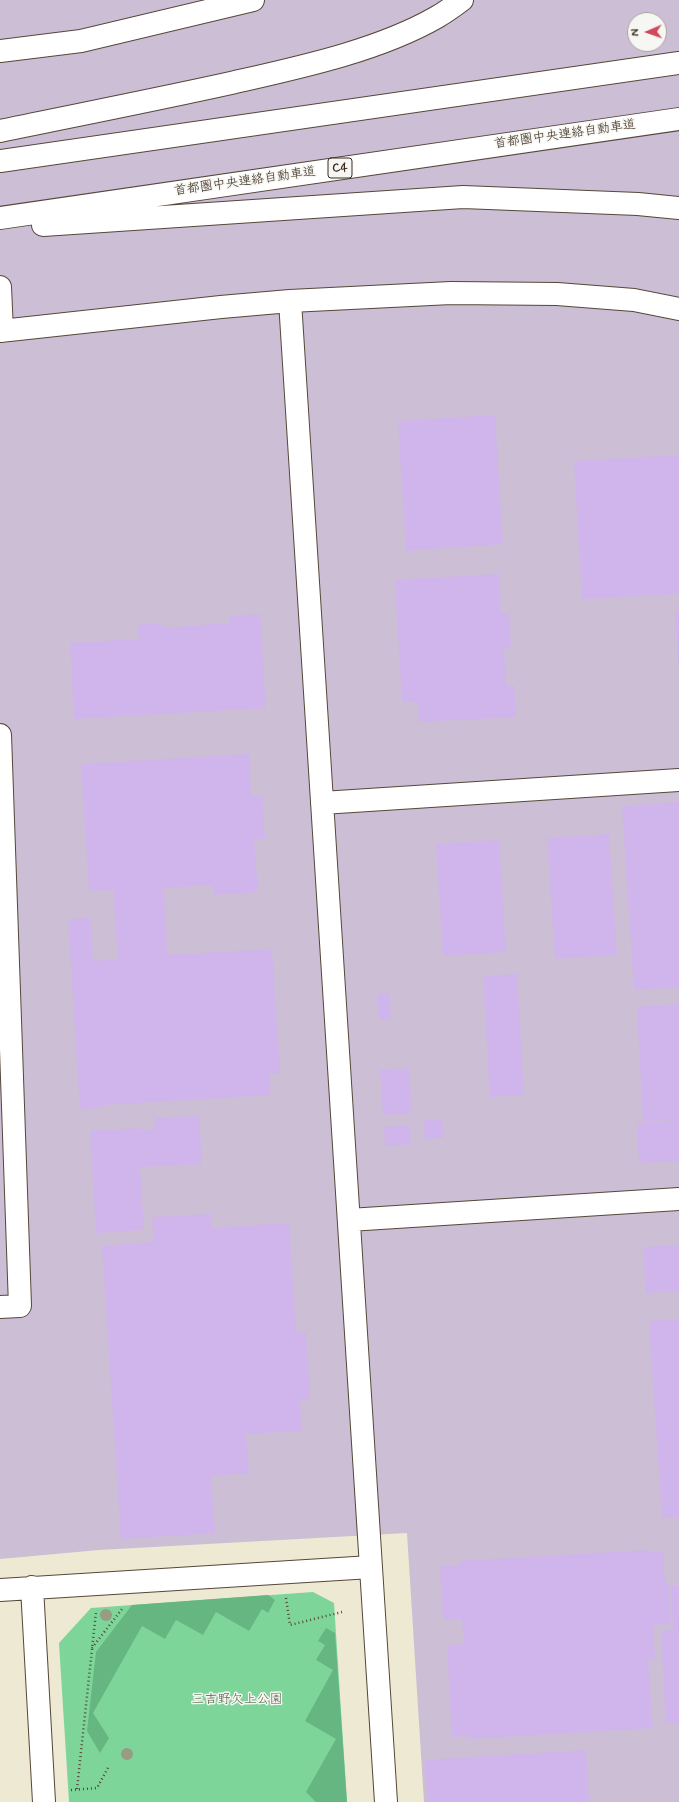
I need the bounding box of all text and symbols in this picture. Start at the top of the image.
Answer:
north arrow [627,12,667,52]
text: N [629,28,643,36]
street label: 首都圏中央連絡自動車道 [493,117,637,153]
road number: C4 [328,158,352,178]
street label: 首都圏中央連絡自動車道 [173,164,317,200]
park label: 三吉野欠上公園 [192,1692,282,1708]

